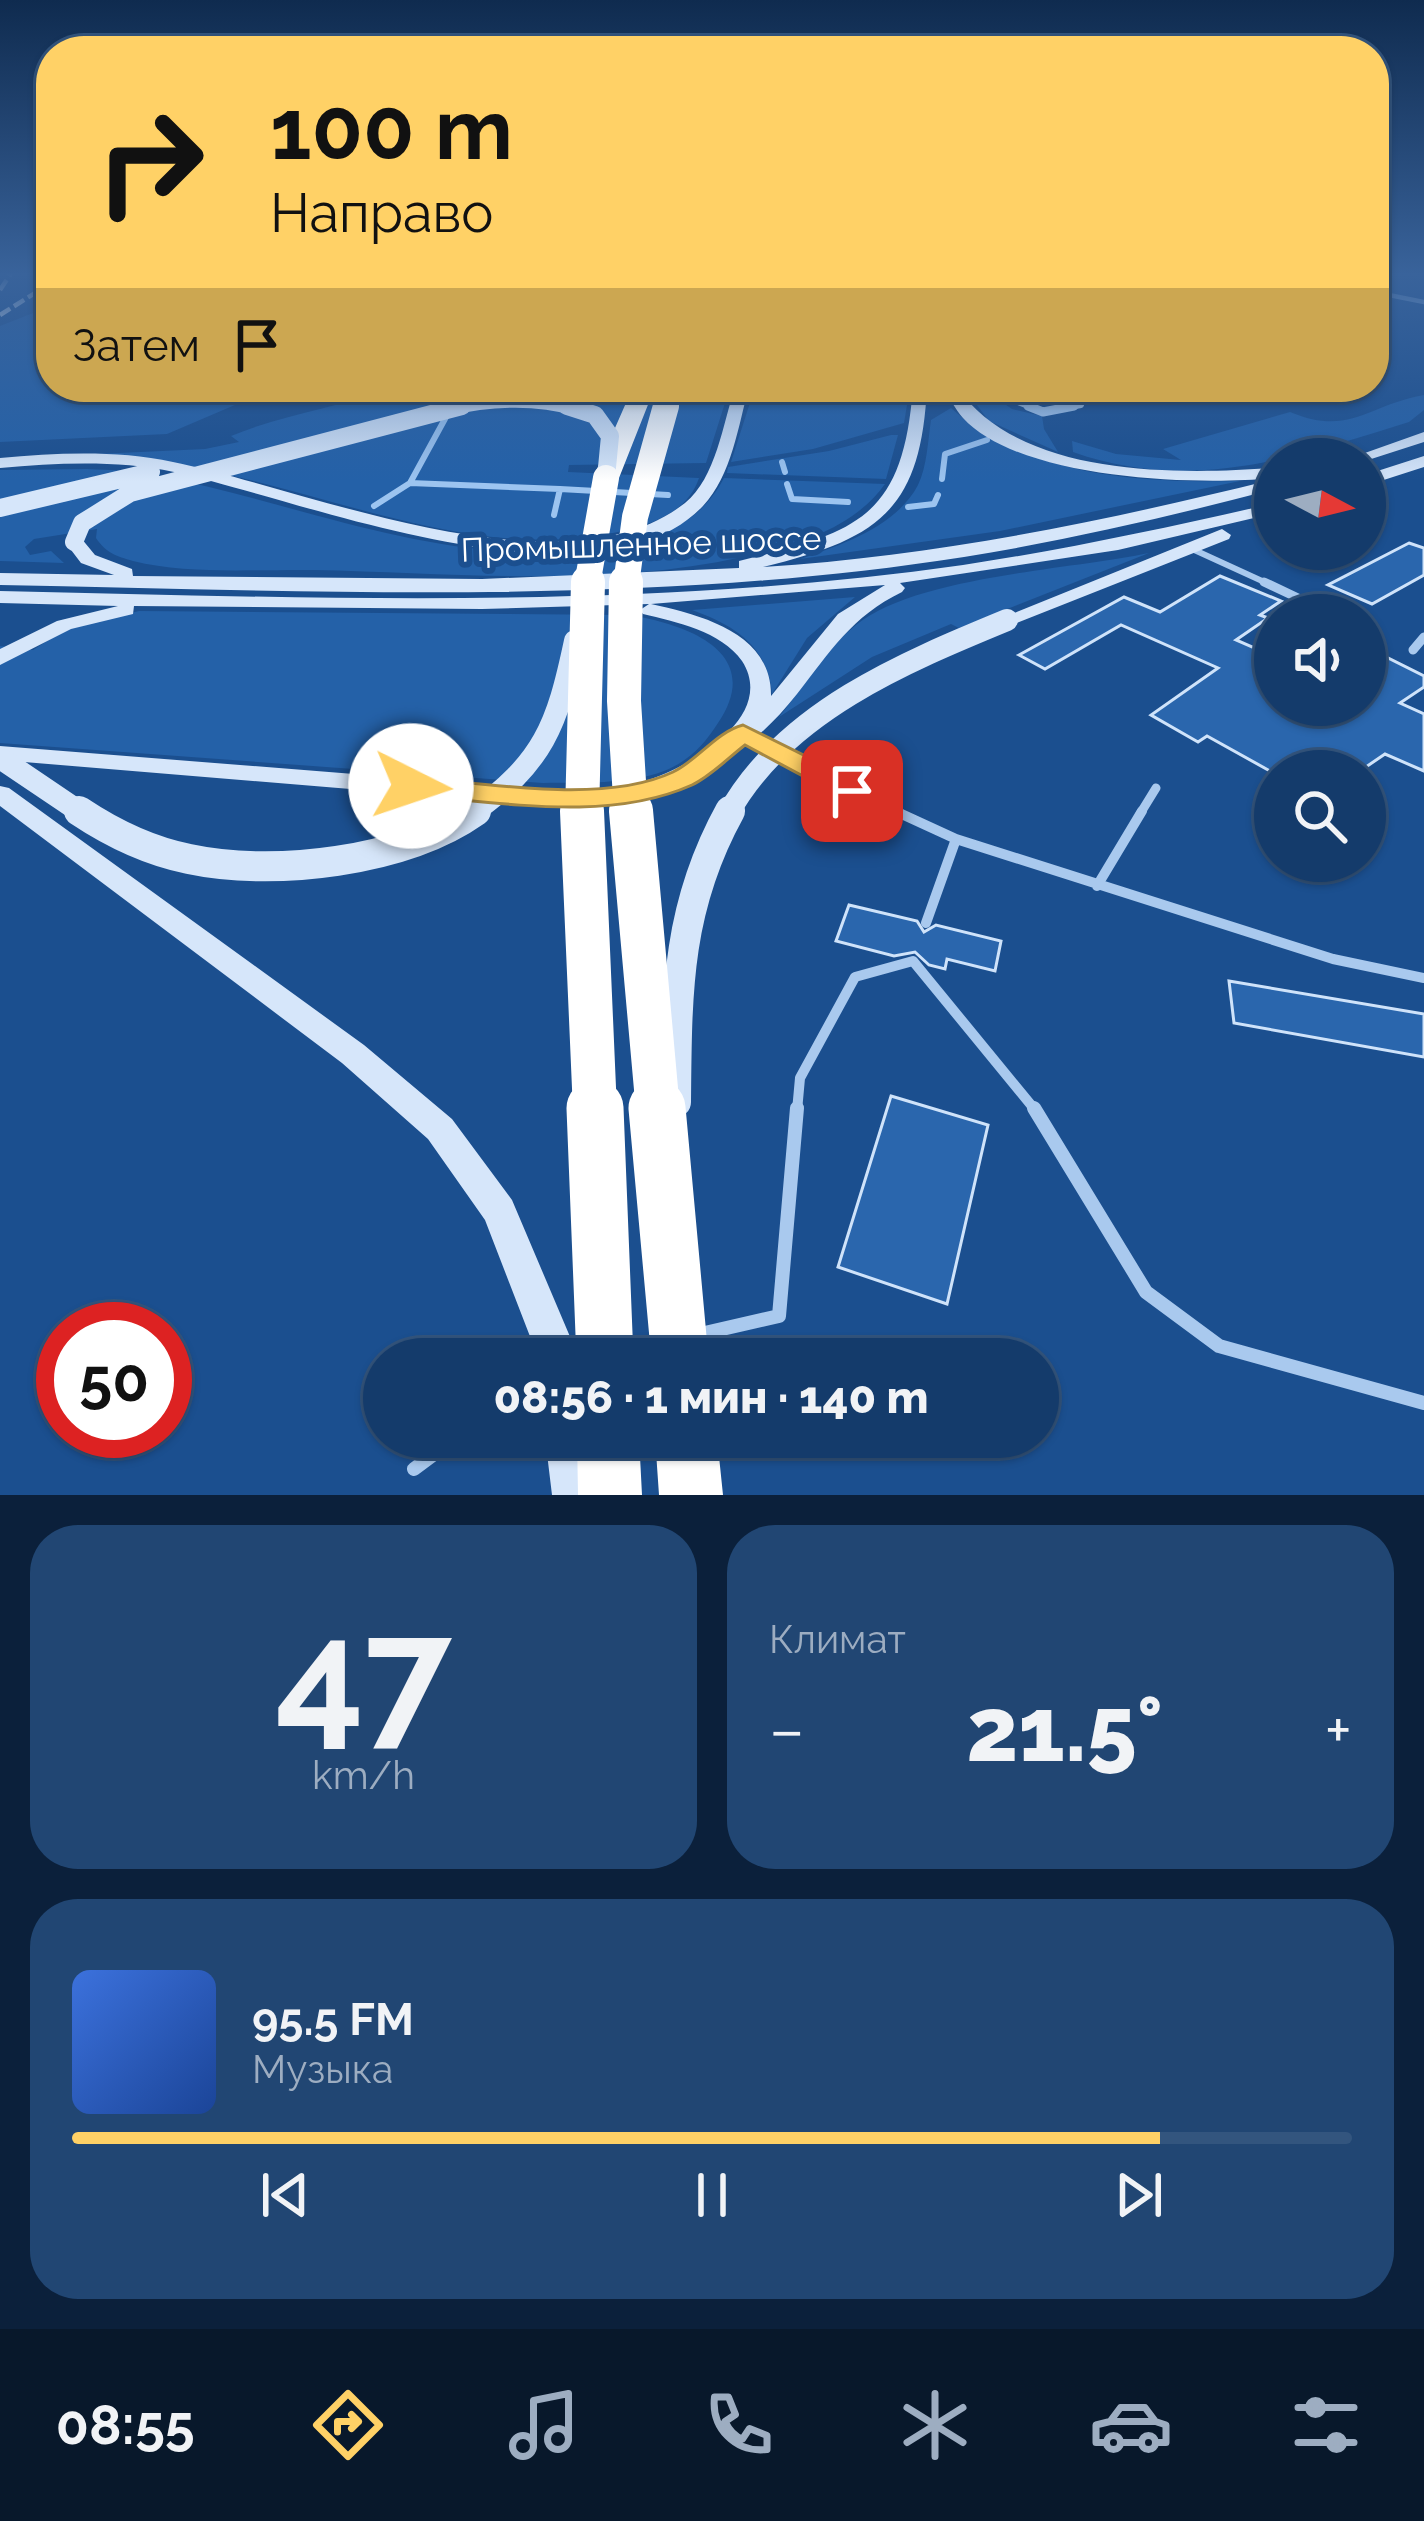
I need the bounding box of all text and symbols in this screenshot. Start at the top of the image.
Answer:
text: 100 m [270,80,513,179]
icon: right [72,84,228,240]
text: Направо [270,181,493,245]
icon: arrive [224,312,290,378]
text: Затем [72,319,200,372]
north arrow [1254,438,1386,570]
map controls [1254,438,1386,882]
street label: Промышленное шоссе [460,518,822,570]
button: sound [1254,594,1386,726]
position arrow [348,723,474,849]
pin [801,740,903,842]
button: search [1254,750,1386,882]
icon: arrive [819,758,885,824]
speed limit sign: 50 [36,1302,192,1458]
text: 08:56 · 1 мин · 140 m [493,1371,929,1424]
text: 47 [275,1582,452,1766]
text: Климат [769,1616,906,1662]
text: 21.5° [966,1676,1163,1782]
text: − [769,1691,805,1768]
text: + [1325,1691,1352,1768]
text: km/h [312,1752,415,1798]
text: 95.5 FM [252,1993,414,2046]
text: Музыка [252,2046,393,2092]
icon: previous [252,2162,318,2228]
icon: pause [679,2162,745,2228]
icon: next [1106,2162,1172,2228]
icon: directions [306,2383,390,2467]
icon: music [502,2383,586,2467]
icon: phone [697,2383,781,2467]
icon: climate [893,2383,977,2467]
icon: car [1089,2383,1173,2467]
icon: filters [1284,2383,1368,2467]
text: 08:55 [56,2393,195,2457]

